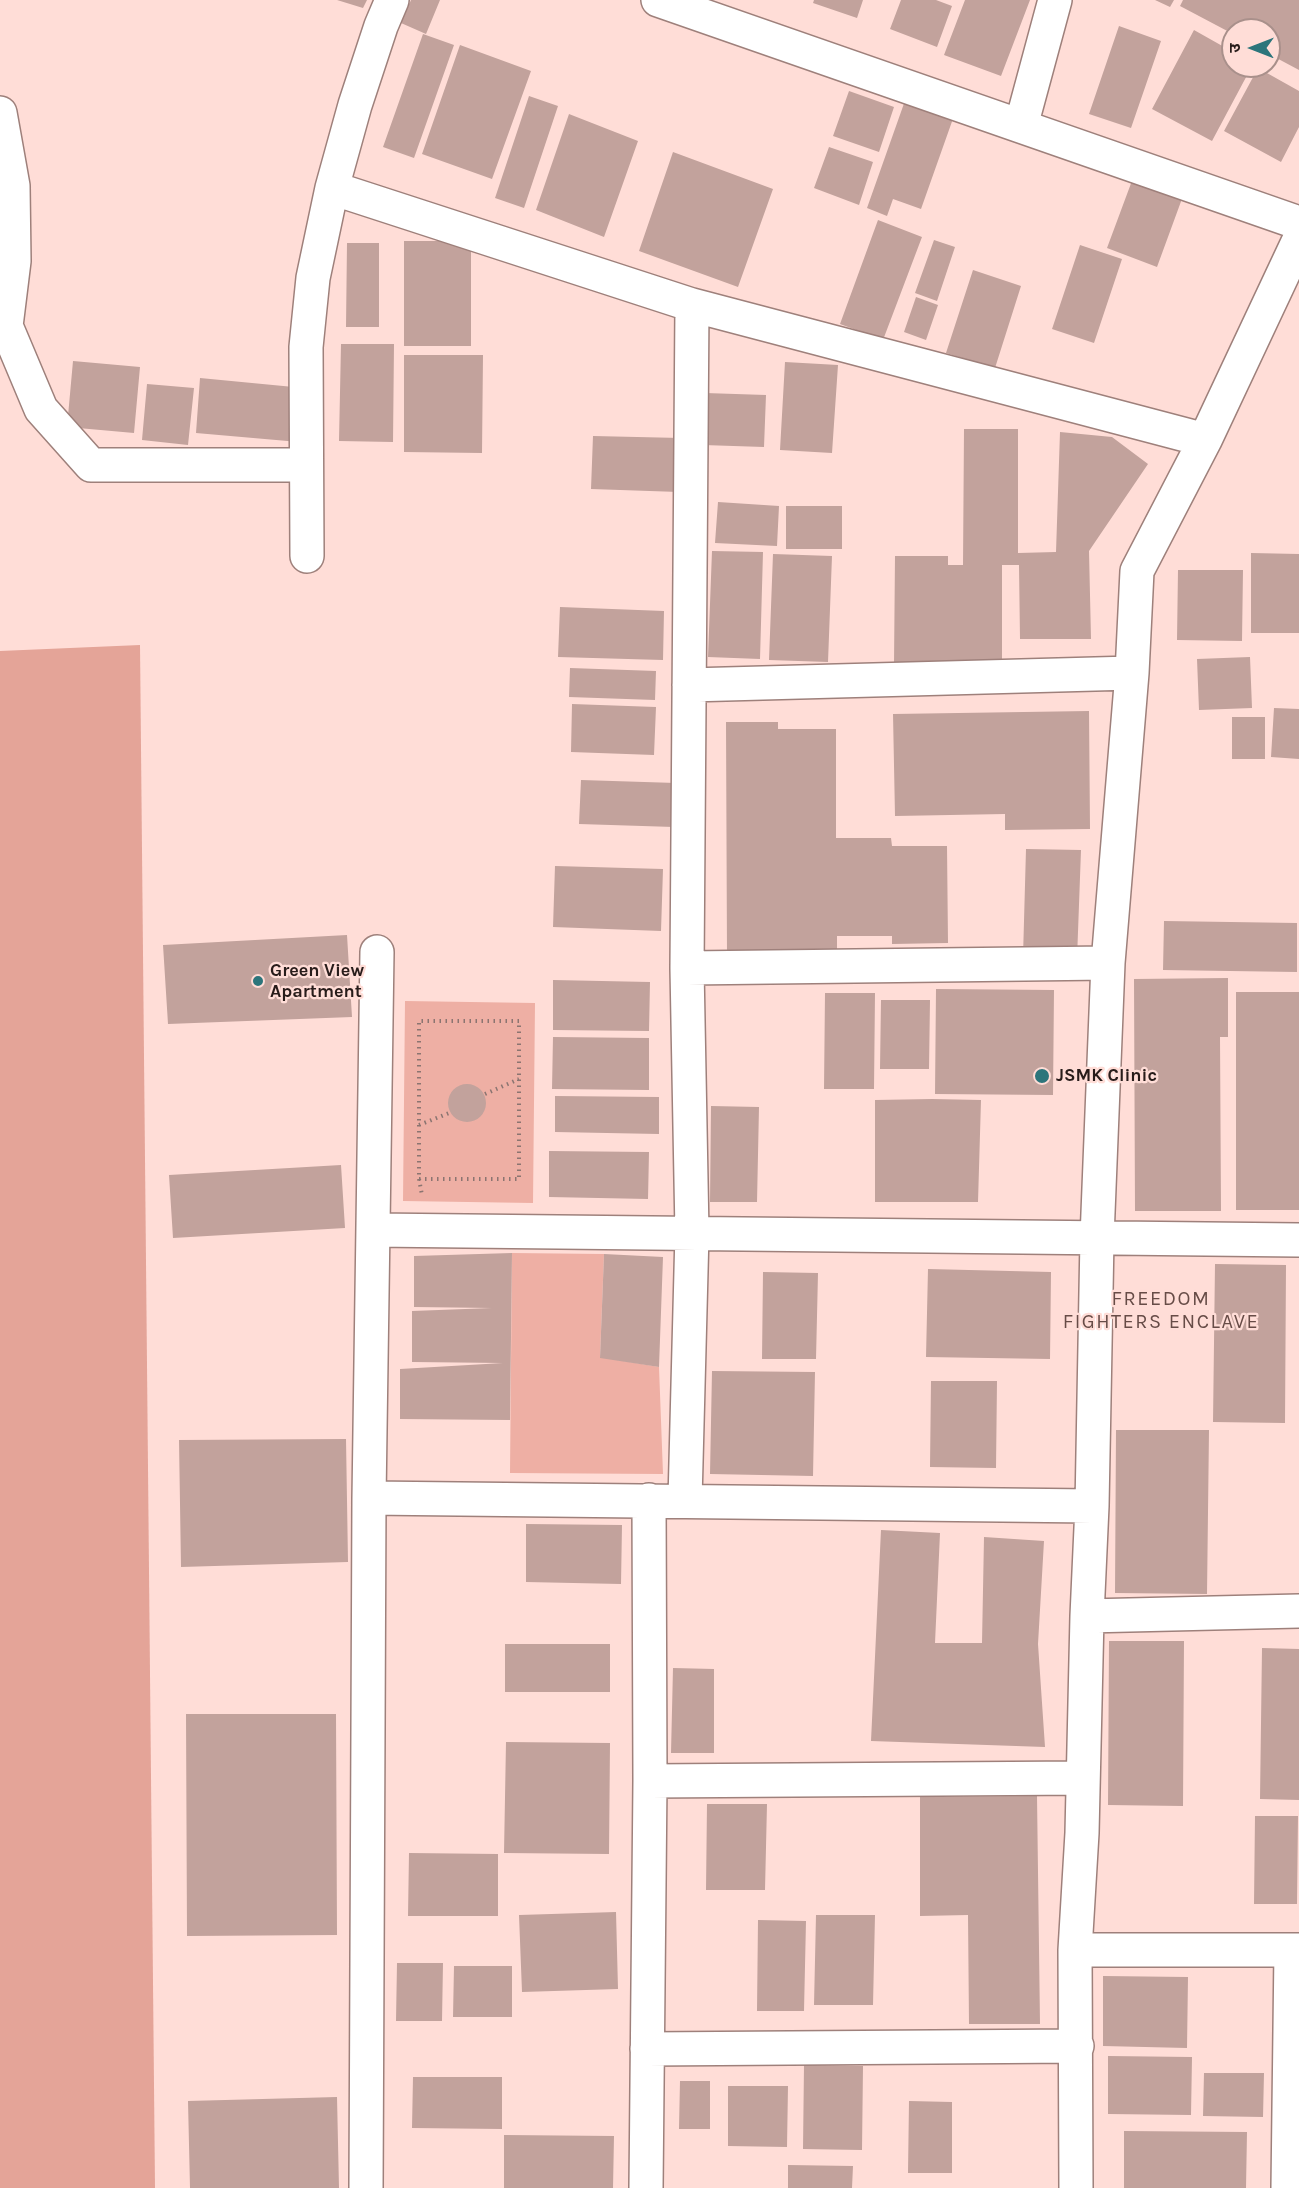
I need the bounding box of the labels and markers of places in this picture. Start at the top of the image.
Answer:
place label: Green View Apartment [270,960,364,1002]
marker: Green View Apartment [251,974,265,988]
place label: JSMK Clinic [1056,1065,1157,1087]
marker: JSMK Clinic [1033,1067,1051,1085]

